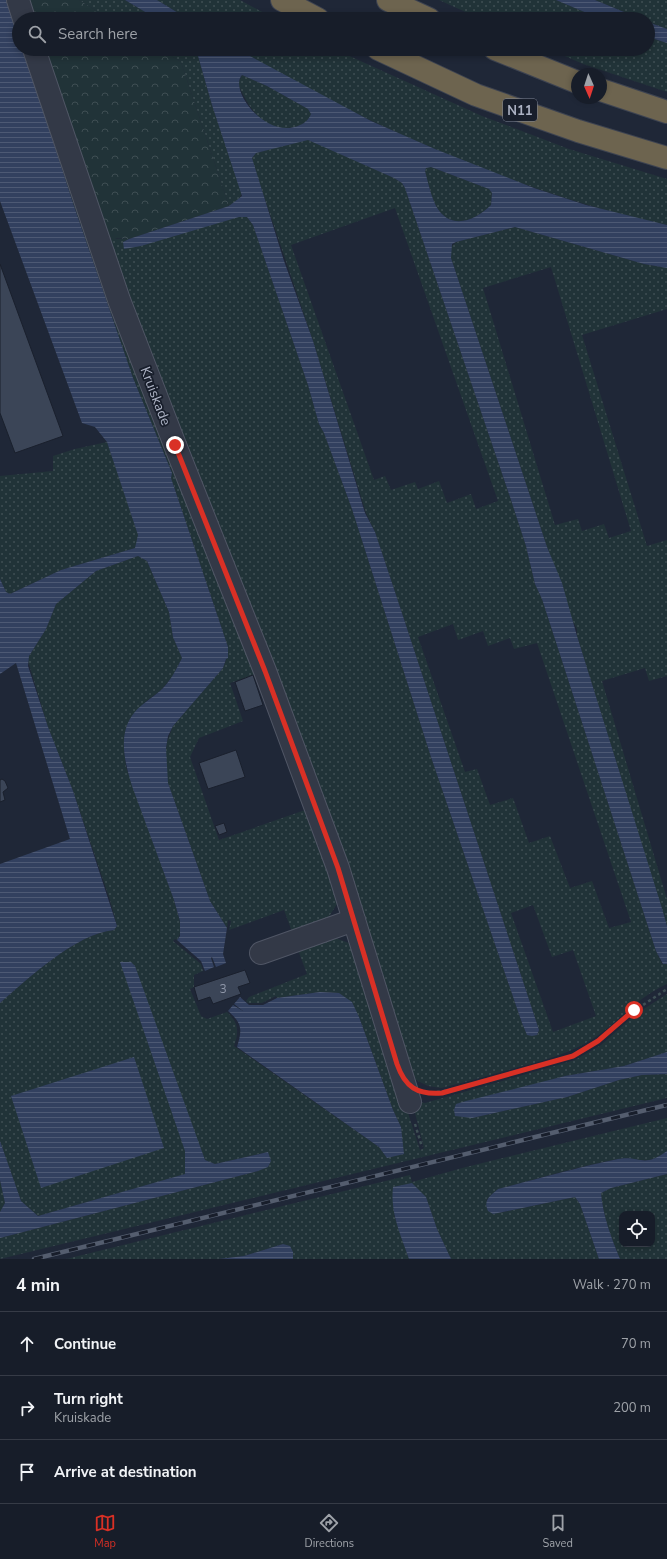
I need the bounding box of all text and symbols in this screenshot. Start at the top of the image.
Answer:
search box [12,12,655,56]
icon: search [26,23,48,45]
text: Search here [58,24,138,44]
north arrow [571,68,607,104]
road number: N11 [503,99,537,121]
street label: Kruiskade [136,364,175,428]
route end [166,436,184,454]
house number: 3 [219,981,227,997]
route start [625,1001,643,1019]
map controls [619,1211,655,1247]
button: locate [619,1211,655,1247]
text: 4 min [16,1274,60,1297]
text: Walk · 270 m [573,1276,651,1294]
icon: ahead [16,1333,38,1355]
text: Continue [54,1334,116,1354]
text: 70 m [621,1335,651,1353]
text: Turn right [54,1389,123,1409]
icon: right [16,1397,38,1419]
text: 200 m [613,1399,651,1417]
text: Kruiskade [54,1409,111,1427]
icon: arrive [16,1461,38,1483]
text: Arrive at destination [54,1462,197,1482]
tab: Map [94,1512,116,1551]
tab: Directions [304,1512,354,1551]
tab: Saved [542,1512,573,1551]

